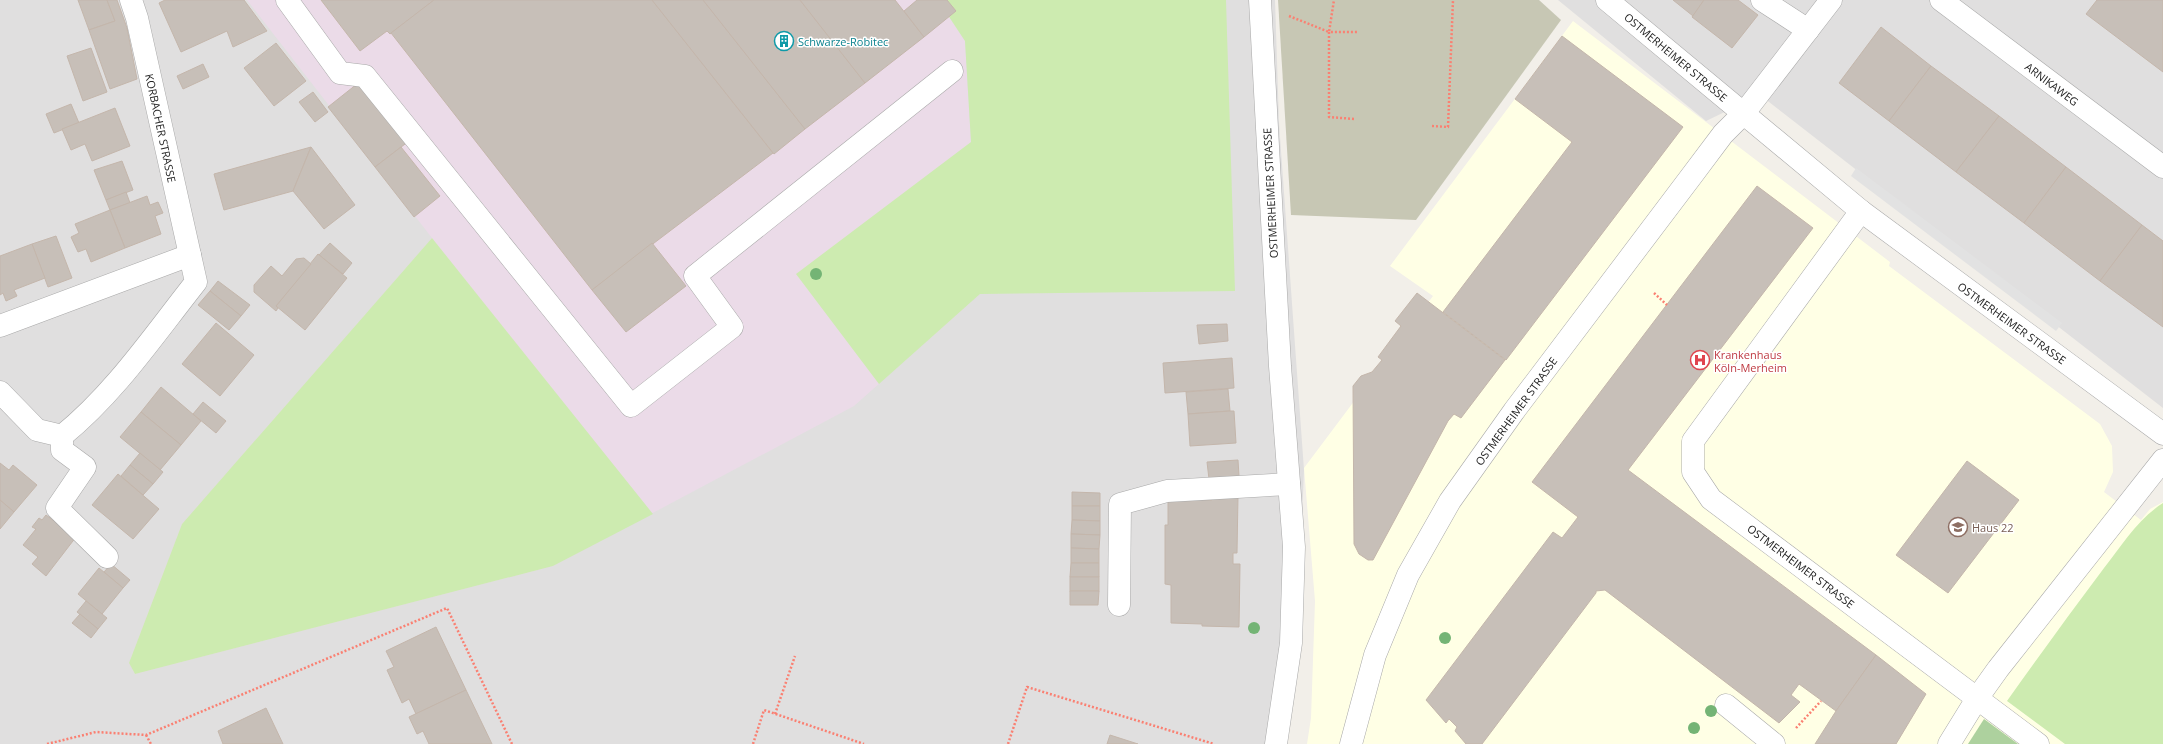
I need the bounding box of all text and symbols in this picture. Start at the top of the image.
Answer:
street label: OSTMERHEIMER STRASSE [1621,9,1731,105]
building icon: Schwarze-Robitec [773,30,795,52]
place label: Schwarze-Robitec [798,34,888,49]
street label: ARNIKAWEG [2022,59,2082,109]
street label: KORBACHER STRASSE [142,72,180,184]
street label: OSTMERHEIMER STRASSE [1259,127,1281,259]
street label: OSTMERHEIMER STRASSE [1955,279,2069,367]
place label: Krankenhaus Köln-Merheim [1714,347,1787,375]
hospital icon: Krankenhaus Köln-Merheim [1689,349,1711,371]
street label: OSTMERHEIMER STRASSE [1472,354,1560,468]
school or university icon: Haus 22 [1947,516,1969,538]
place label: Haus 22 [1972,520,2014,535]
street label: OSTMERHEIMER STRASSE [1744,521,1858,611]

